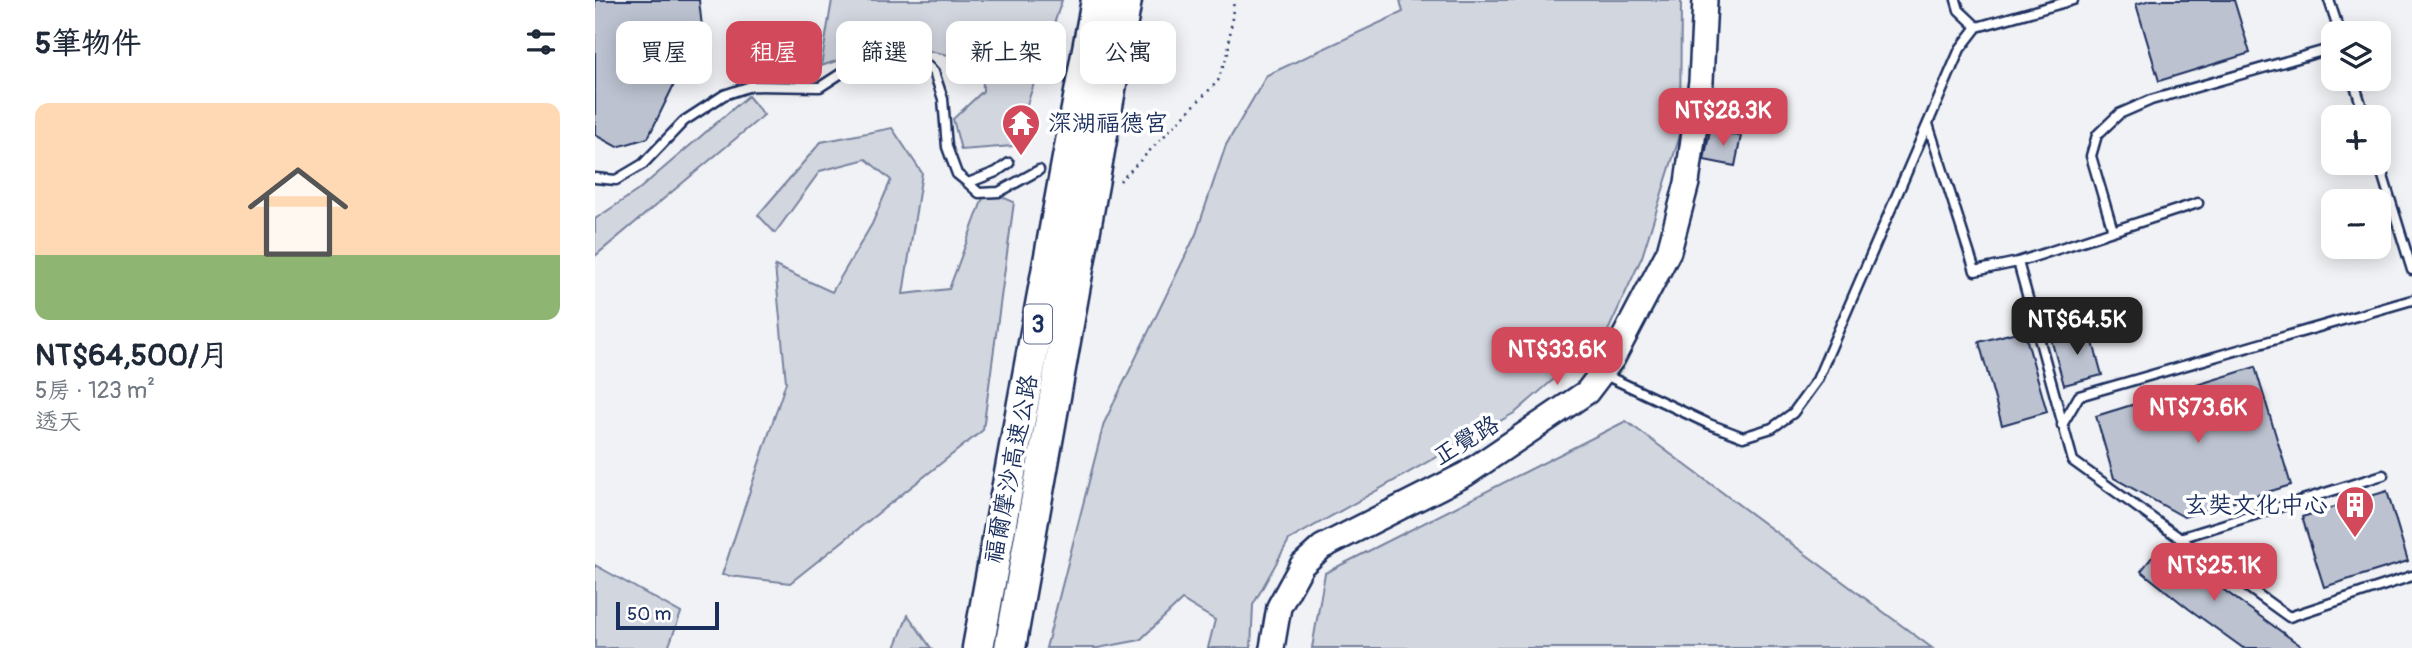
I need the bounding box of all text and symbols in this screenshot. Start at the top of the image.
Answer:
chip: 買屋 [616,21,712,84]
chip: 租屋 [726,21,822,84]
chip: 篩選 [836,21,932,84]
chip: 新上架 [946,21,1066,84]
chip: 公寓 [1080,21,1176,84]
map controls [2321,21,2391,259]
button: layers [2321,21,2391,91]
icon: filters [522,23,560,61]
text: 5筆物件 [35,25,141,62]
pin: NT$28.3K [1651,88,1795,148]
text: NT$28.3K [1675,96,1771,125]
temple icon: 深湖福德宮 [1000,102,1042,157]
button: + [2321,105,2391,175]
place label: 深湖福德宮 [1048,109,1168,138]
icon: home [235,149,361,275]
button: − [2321,189,2391,259]
pin: NT$64.5K [2005,298,2149,357]
road number: 3 [1024,304,1052,344]
text: NT$64.5K [2028,305,2126,334]
pin: NT$33.6K [1485,328,1629,387]
text: NT$33.6K [1508,335,1606,364]
text: NT$64,500/月 [35,337,229,374]
street label: 福爾摩沙高速公路 [979,372,1044,566]
text: 5房 · 123 m² [35,376,155,405]
pin: NT$73.6K [2126,386,2270,445]
text: NT$73.6K [2149,393,2247,422]
text: 透天 [35,407,81,436]
street label: 正覺路 [1428,409,1505,471]
building icon: 玄奘文化中心 [2334,484,2376,539]
place label: 玄奘文化中心 [2184,491,2328,520]
pin: NT$25.1K [2142,544,2286,603]
text: NT$25.1K [2167,551,2261,580]
scale bar [616,599,719,631]
text: 50 m [627,602,671,626]

